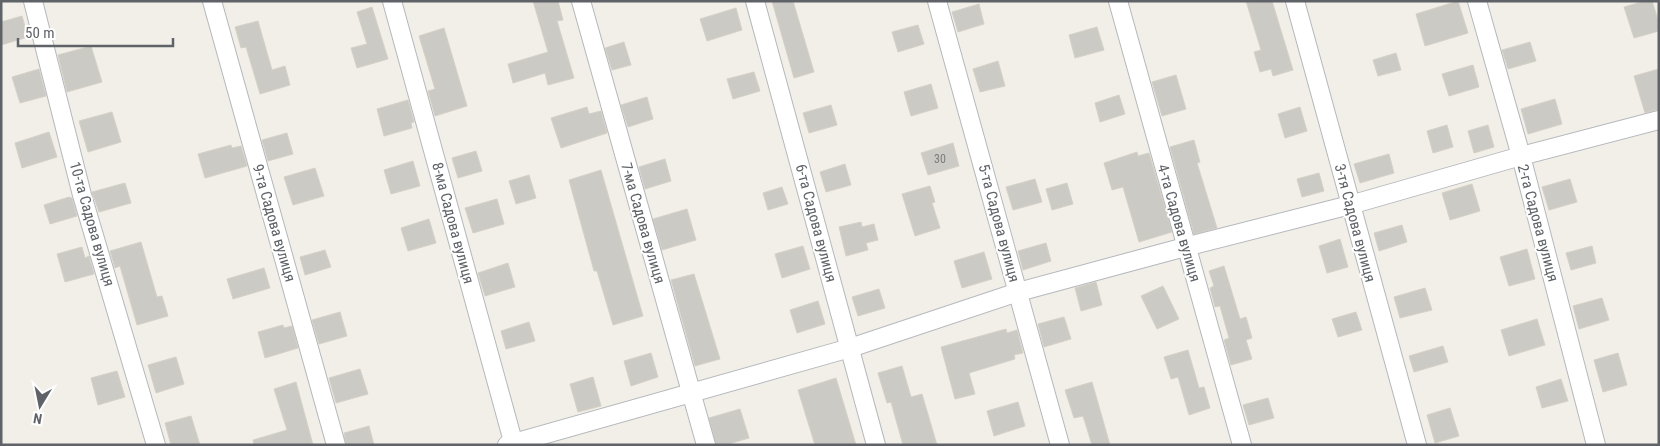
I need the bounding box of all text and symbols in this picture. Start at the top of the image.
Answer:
scale bar [18,15,172,47]
text: 50 m [25,24,55,42]
house number: 30 [934,152,946,166]
street label: 10-та Садова вулиця [66,160,118,288]
street label: 8-ма Садова вулиця [428,160,478,286]
street label: 7-ма Садова вулиця [617,161,669,285]
street label: 9-та Садова вулиця [249,162,299,284]
street label: 6-та Садова вулиця [792,162,840,284]
street label: 5-та Садова вулиця [975,162,1023,284]
street label: 4-та Садова вулиця [1154,162,1204,284]
street label: 3-тя Садова вулиця [1331,162,1379,284]
street label: 2-га Садова вулиця [1514,162,1562,284]
north arrow [15,381,65,431]
text: N [32,410,43,427]

